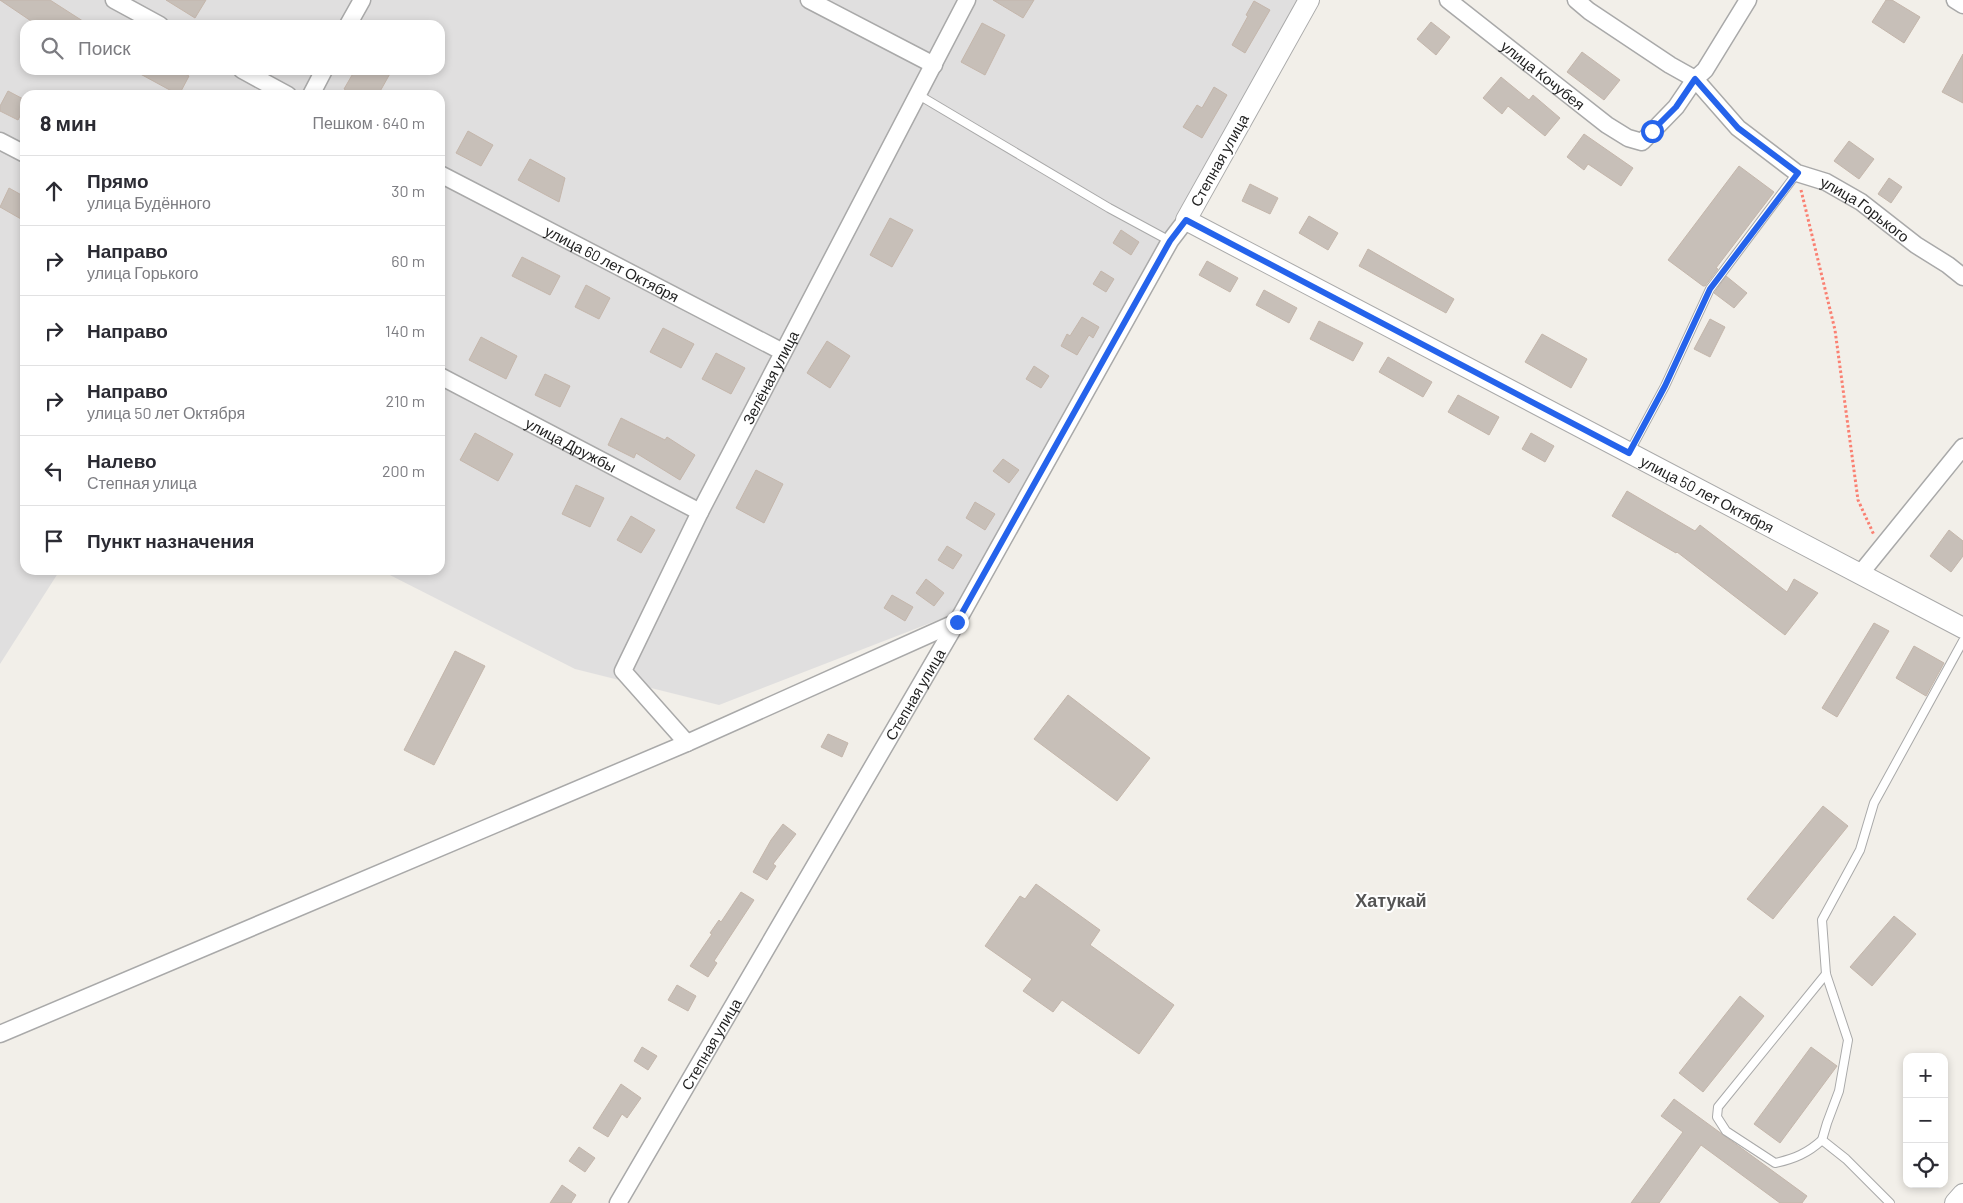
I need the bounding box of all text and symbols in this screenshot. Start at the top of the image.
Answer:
search box [20,20,445,75]
icon: search [38,34,66,62]
text: Поиск [78,36,131,59]
street label: улица Кочубея [1498,36,1589,113]
text: 8 мин [40,110,97,135]
street label: Степная улица [1186,110,1252,209]
text: Пешком · 640 m [312,113,425,132]
route start [1641,120,1664,143]
text: Прямо [87,169,149,192]
street label: улица Горького [1819,172,1913,246]
icon: ahead [40,177,68,205]
text: 30 m [391,181,425,200]
text: улица Будённого [87,193,211,212]
street label: улица 60 лет Октября [542,221,682,306]
text: Направо [87,239,168,262]
icon: right [40,247,68,275]
text: 60 m [391,251,425,270]
text: улица Горького [87,263,198,282]
icon: right [40,317,68,345]
text: Направо [87,319,168,342]
text: 140 m [385,321,425,340]
street label: Зелёная улица [738,327,802,427]
text: Направо [87,379,168,402]
icon: right [40,387,68,415]
text: 210 m [386,391,425,410]
text: улица 50 лет Октября [87,403,245,422]
street label: улица Дружбы [523,413,620,476]
text: Налево [87,449,157,472]
street label: улица 50 лет Октября [1638,451,1777,536]
icon: left [40,457,68,485]
text: 200 m [382,461,425,480]
text: Степная улица [87,473,197,492]
icon: arrive [40,527,68,555]
text: Пункт назначения [87,529,254,552]
route end [946,611,969,634]
street label: Степная улица [881,645,949,743]
district label: Хатукай [1355,889,1427,911]
street label: Степная улица [677,994,745,1093]
map controls [1903,1053,1948,1188]
button: + [1903,1053,1948,1098]
button: − [1903,1098,1948,1143]
button: locate [1903,1143,1948,1188]

